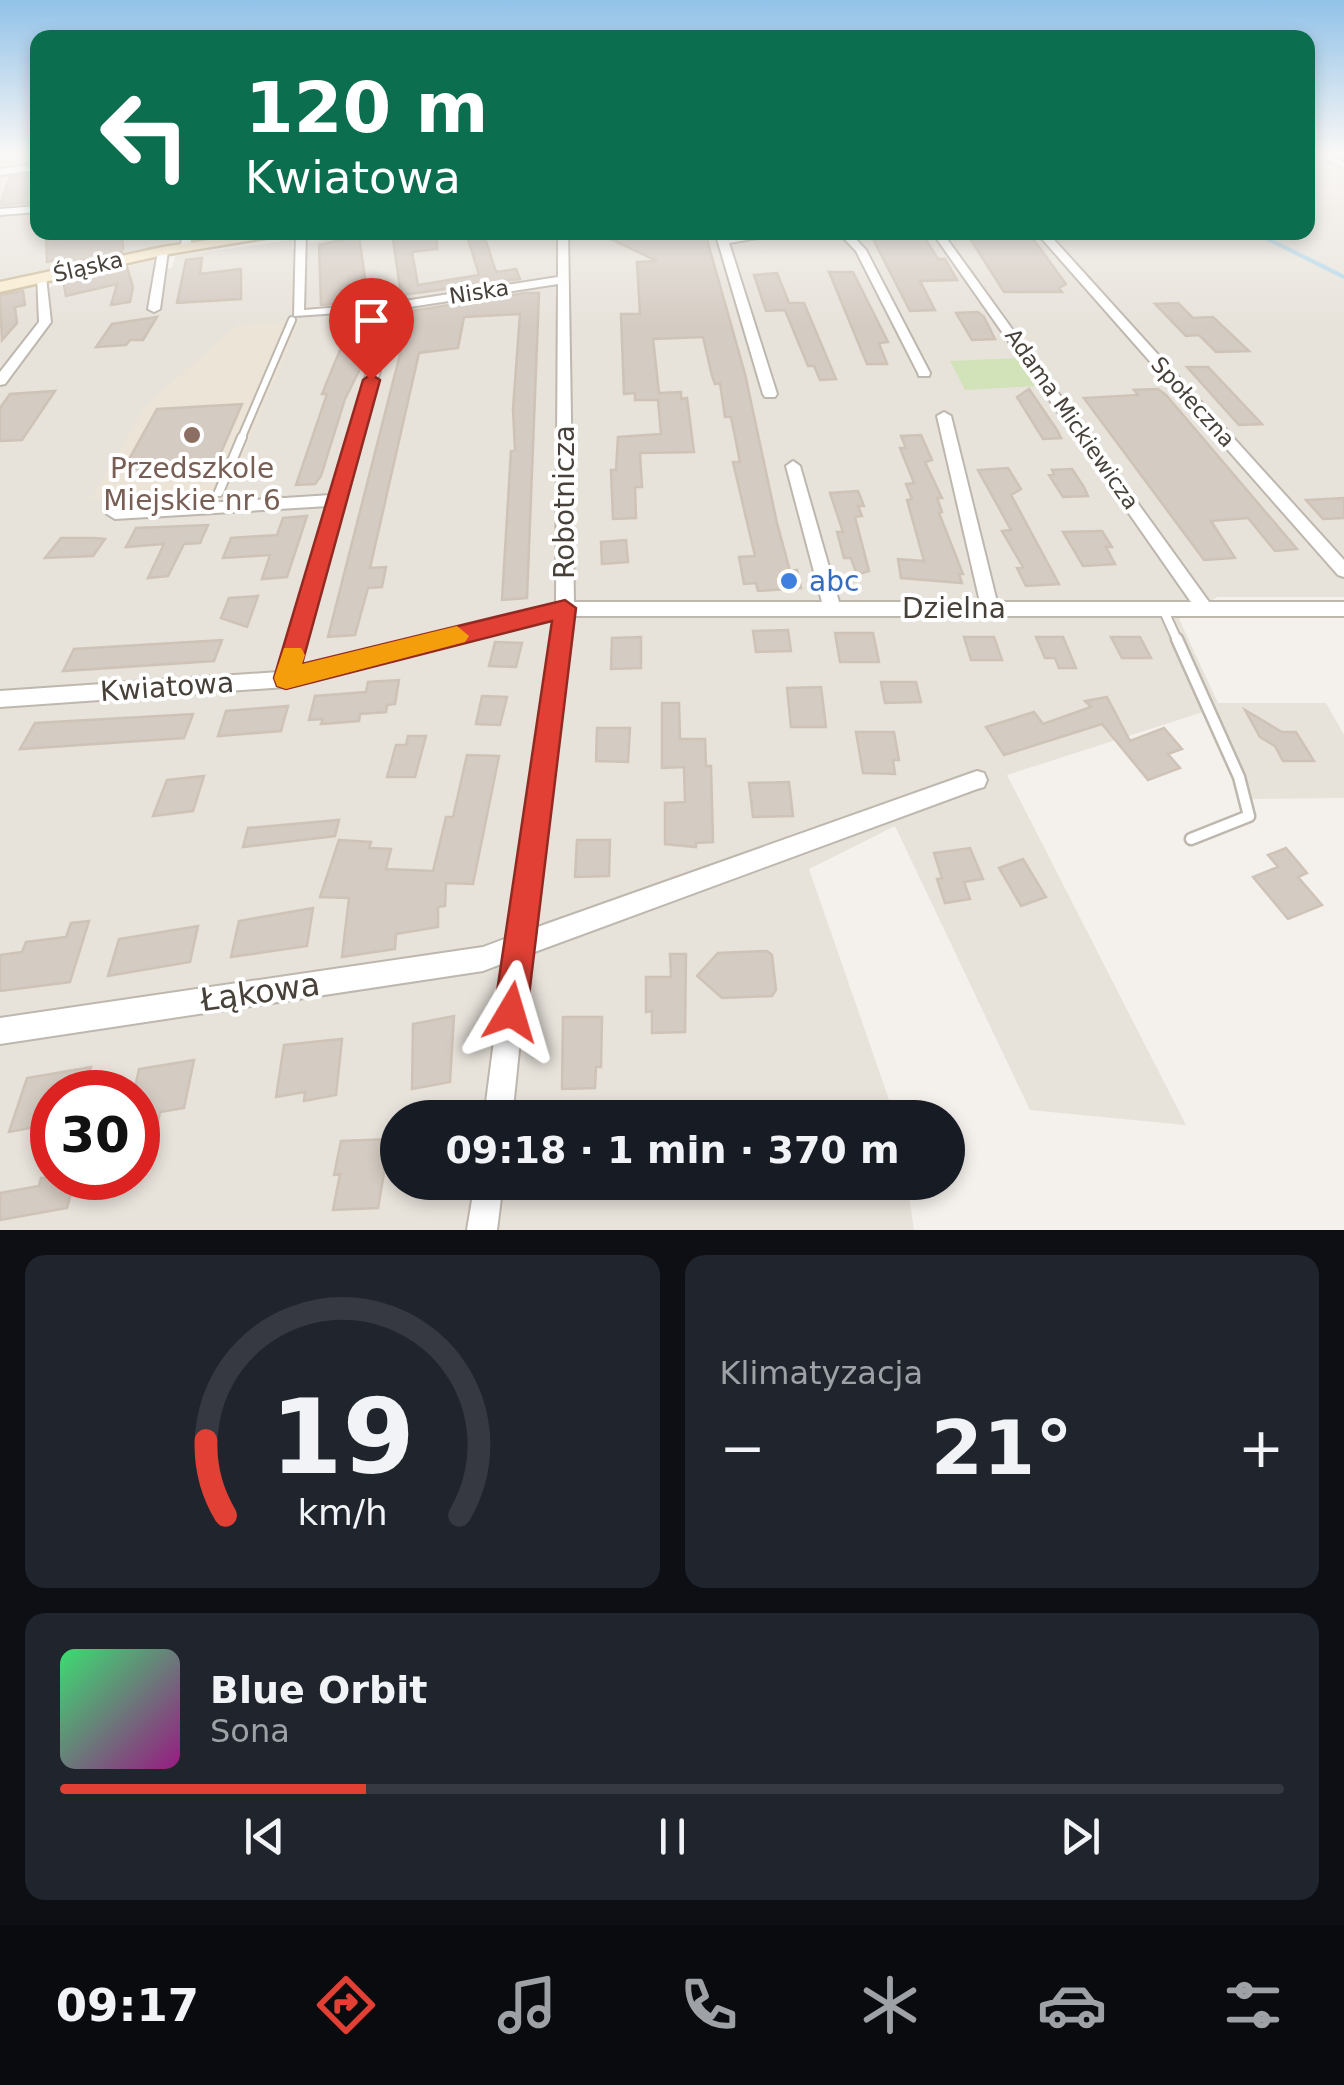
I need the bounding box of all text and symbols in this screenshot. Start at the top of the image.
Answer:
text: 120 m [245,67,488,149]
icon: left [80,70,210,200]
text: Kwiatowa [245,151,461,204]
street label: Śląska [51,247,125,287]
street label: Niska [447,275,511,309]
pin [329,278,414,381]
icon: arrive [344,293,399,348]
street label: Adama Mickiewicza [1000,324,1144,514]
street label: Społeczna [1146,352,1240,452]
marker: Przedszkole Miejskie nr 6 [181,424,203,446]
street label: Robotnicza [548,425,581,579]
place label: Przedszkole Miejskie nr 6 [103,452,281,517]
place label: abc [809,565,859,598]
marker: abc [778,570,800,592]
street label: Dzielna [902,592,1006,625]
street label: Kwiatowa [99,666,235,708]
position arrow [459,960,563,1064]
street label: Łąkowa [197,965,322,1019]
speed limit sign: 30 [30,1070,160,1200]
text: 09:18 · 1 min · 370 m [445,1128,900,1172]
text: Klimatyzacja [720,1354,923,1392]
text: 19 [270,1376,415,1498]
text: 21° [931,1404,1073,1492]
text: − [720,1416,766,1480]
text: + [1238,1416,1284,1480]
text: km/h [297,1492,387,1533]
text: Blue Orbit [210,1668,427,1712]
text: Sona [210,1712,290,1750]
icon: previous [237,1809,292,1864]
icon: pause [645,1809,700,1864]
icon: next [1053,1809,1108,1864]
icon: directions [311,1970,381,2040]
icon: music [492,1970,562,2040]
icon: phone [674,1970,744,2040]
icon: climate [855,1970,925,2040]
icon: car [1037,1970,1107,2040]
icon: filters [1218,1970,1288,2040]
text: 09:17 [56,1979,199,2032]

